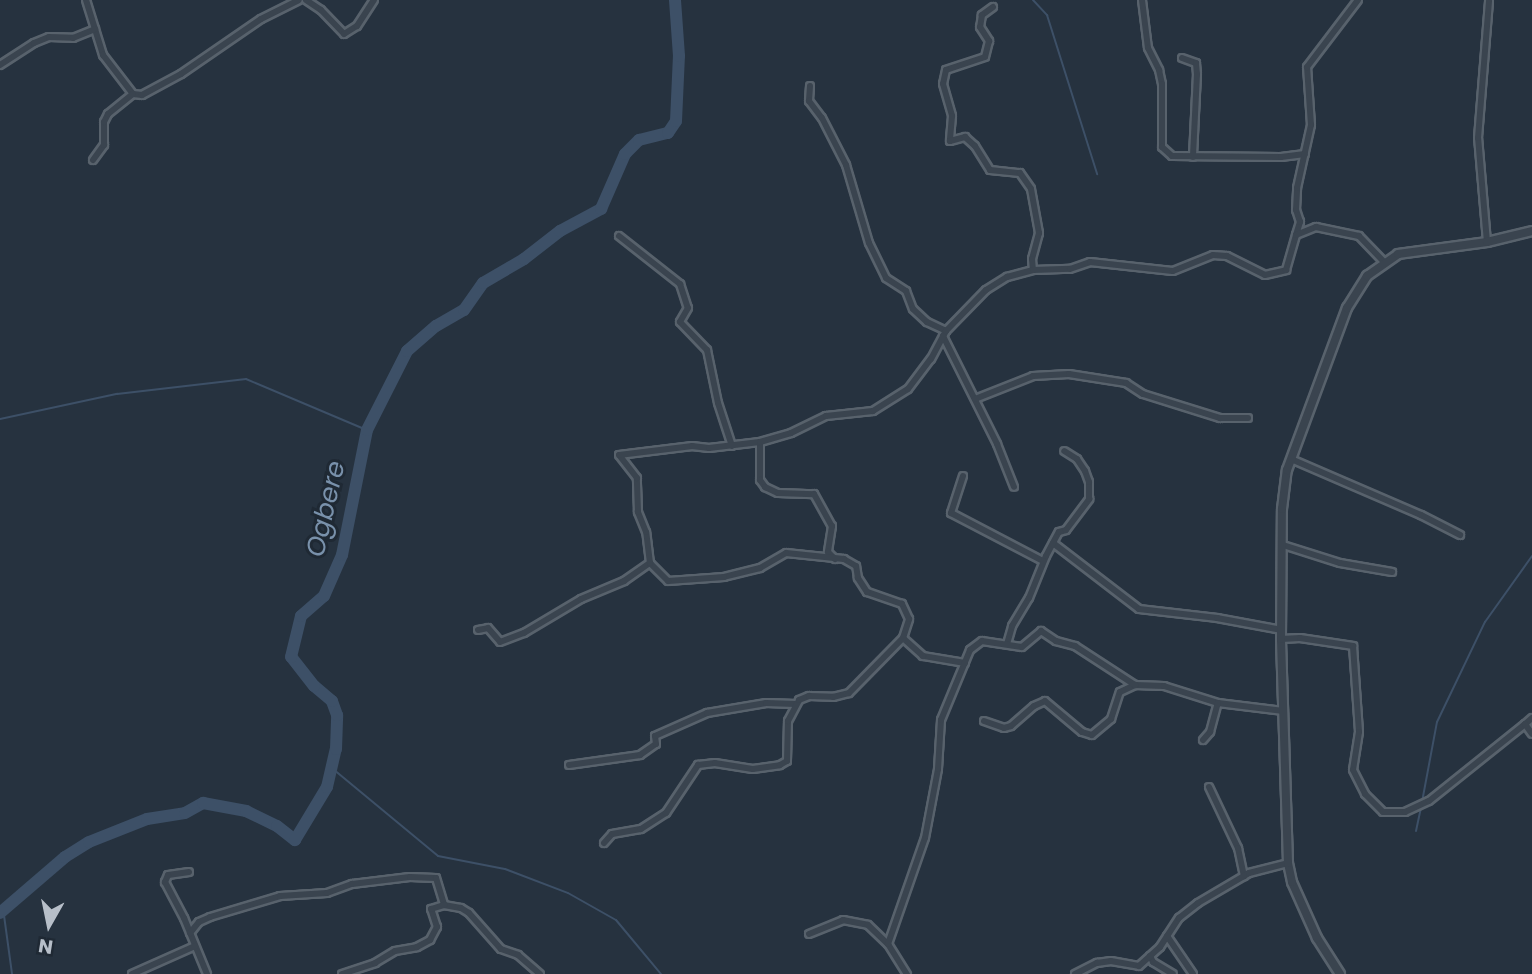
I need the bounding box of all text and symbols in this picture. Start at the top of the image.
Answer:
water label: Ogbere [300,458,352,560]
north arrow [14,890,84,960]
text: N [36,932,55,961]

